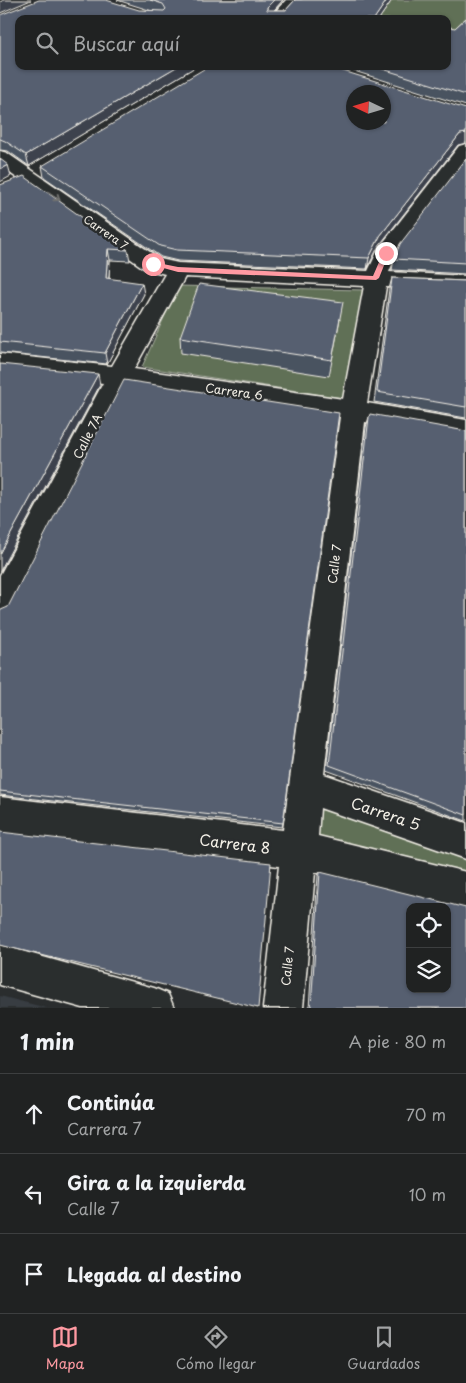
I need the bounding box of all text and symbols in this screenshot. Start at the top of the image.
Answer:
search box [15,15,451,70]
icon: search [33,29,61,57]
text: Buscar aquí [73,29,180,57]
north arrow [346,85,391,130]
one-way arrow [46,190,60,201]
street label: Carrera 7 [80,210,132,254]
route end [375,242,398,265]
route start [142,253,165,276]
street label: Carrera 6 [204,378,264,404]
street label: Calle 7A [68,410,106,462]
street label: Calle 7 [323,543,345,585]
street label: Carrera 5 [348,790,424,836]
street label: Carrera 8 [198,827,272,859]
map controls [406,903,451,993]
button: locate [406,903,451,948]
street label: Calle 7 [276,945,298,987]
button: layers [406,948,451,993]
text: 1 min [20,1025,74,1057]
text: A pie · 80 m [349,1029,446,1053]
text: Continúa [67,1088,155,1116]
icon: ahead [20,1100,48,1128]
text: 70 m [406,1102,446,1126]
text: Carrera 7 [67,1116,142,1140]
text: Gira a la izquierda [67,1168,246,1196]
icon: left [20,1180,48,1208]
text: 10 m [409,1182,446,1206]
text: Calle 7 [67,1196,120,1220]
icon: arrive [20,1260,48,1288]
text: Llegada al destino [67,1260,241,1288]
tab: Mapa [46,1323,84,1374]
tab: Cómo llegar [176,1323,256,1374]
tab: Guardados [347,1323,420,1374]

